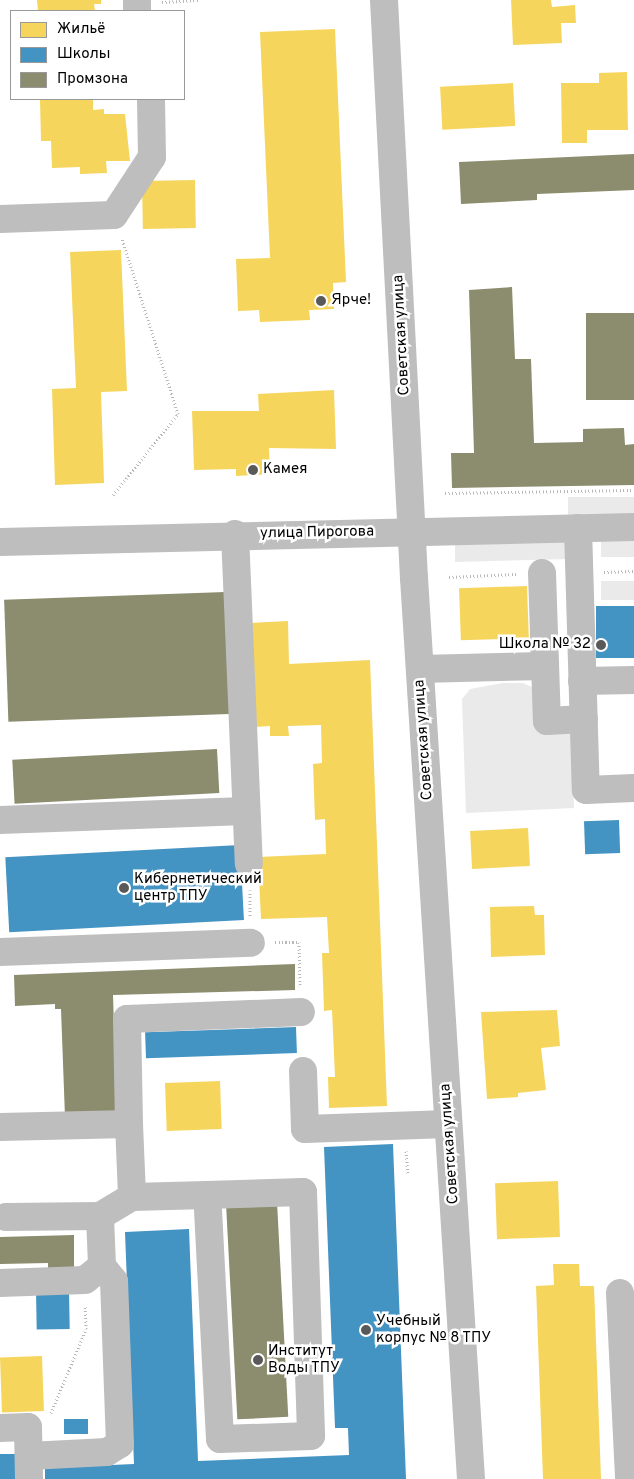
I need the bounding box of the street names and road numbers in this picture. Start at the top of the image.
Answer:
street label: Советская улица [390,274,414,396]
street label: улица Пирогова [260,523,374,543]
street label: Советская улица [411,679,437,801]
street label: Советская улица [437,1083,463,1205]

